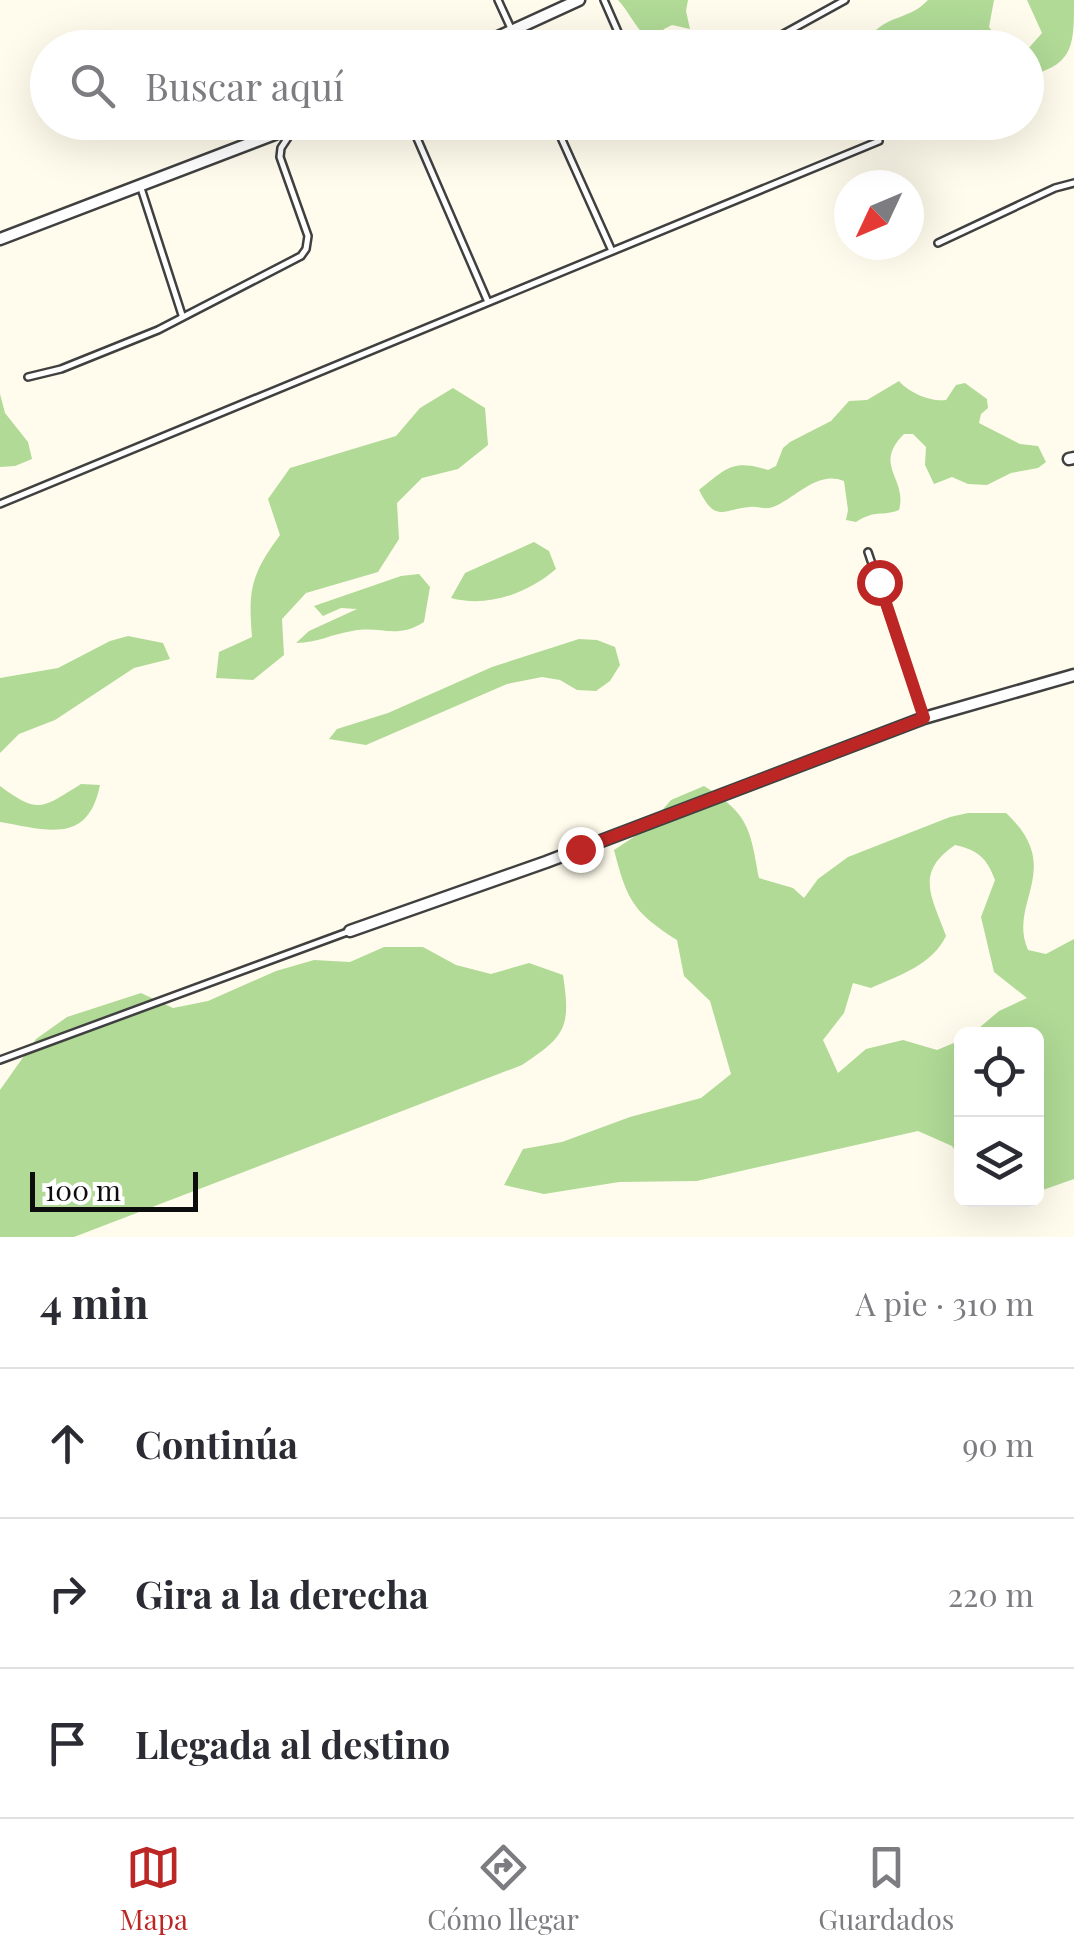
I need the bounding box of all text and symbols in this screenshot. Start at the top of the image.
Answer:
search box [30,30,1044,140]
icon: search [65,58,120,113]
text: Buscar aquí [145,60,344,111]
north arrow [834,170,924,260]
route start [857,560,903,606]
route end [558,827,604,873]
map controls [954,1027,1044,1207]
button: locate [954,1027,1044,1117]
button: layers [954,1117,1044,1207]
scale bar [30,1167,198,1212]
text: 100 m [45,1171,121,1208]
text: 4 min [40,1274,149,1330]
text: A pie · 310 m [855,1281,1034,1324]
icon: ahead [40,1416,95,1471]
text: Continúa [135,1418,298,1469]
text: 90 m [962,1422,1034,1465]
icon: right [40,1566,95,1621]
text: Gira a la derecha [135,1568,429,1619]
text: 220 m [948,1572,1034,1615]
icon: arrive [40,1716,95,1771]
text: Llegada al destino [135,1718,450,1769]
tab: Mapa [120,1840,188,1937]
tab: Cómo llegar [427,1840,579,1937]
tab: Guardados [818,1840,954,1937]

